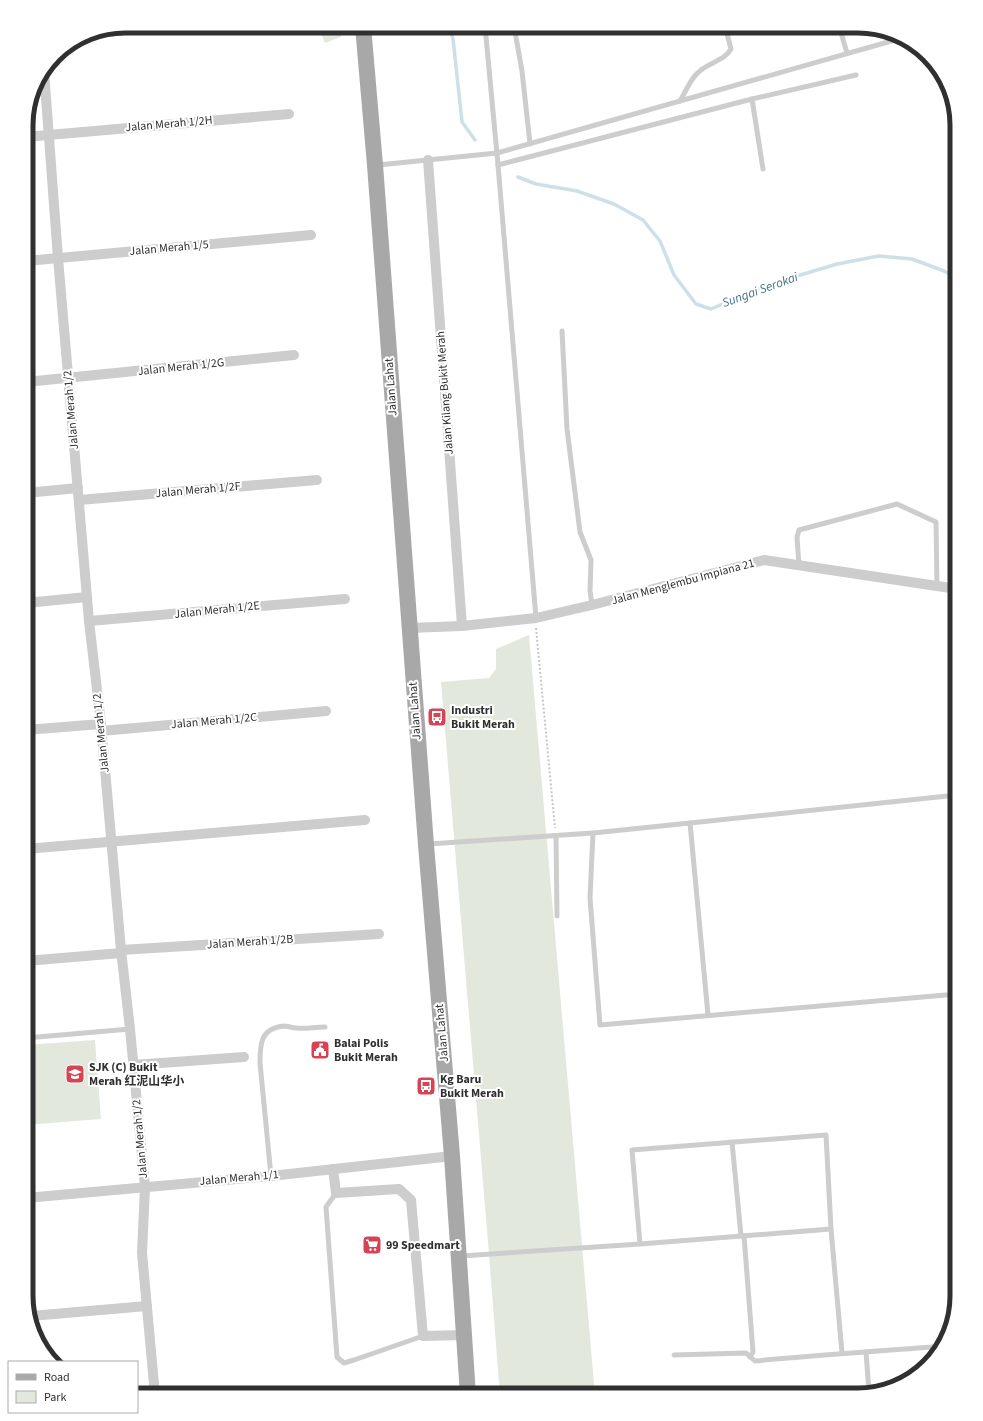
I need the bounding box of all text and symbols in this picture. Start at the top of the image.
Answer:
street label: Jalan Merah 1/2H [125,112,213,136]
street label: Jalan Merah 1/5 [129,236,209,260]
water label: Sungai Serokai [720,268,801,312]
street label: Jalan Kilang Bukit Merah [432,331,458,455]
street label: Jalan Merah 1/2G [137,354,225,380]
street label: Jalan Lahat [380,357,402,417]
street label: Jalan Merah 1/2 [59,370,83,450]
street label: Jalan Merah 1/2F [155,478,241,502]
street label: Jalan Menglembu Impiana 21 [610,555,756,609]
street label: Jalan Merah 1/2E [173,597,261,623]
street label: Jalan Lahat [404,681,426,741]
street label: Jalan Merah 1/2 [88,693,114,773]
place label: Industri Bukit Merah [451,702,515,733]
bus stop icon: Industri Bukit Merah [426,706,448,728]
street label: Jalan Merah 1/2C [170,709,258,733]
street label: Jalan Merah 1/2B [206,931,294,953]
street label: Jalan Lahat [431,1003,453,1063]
place label: Balai Polis Bukit Merah [334,1035,398,1066]
public building icon: Balai Polis Bukit Merah [309,1039,331,1061]
place label: SJK (C) Bukit Merah 红泥山华小 [89,1059,184,1090]
school or university icon: SJK (C) Bukit Merah 红泥山华小 [64,1063,86,1085]
place label: Kg Baru Bukit Merah [440,1071,504,1102]
bus stop icon: Kg Baru Bukit Merah [415,1075,437,1097]
street label: Jalan Merah 1/2 [128,1099,152,1179]
street label: Jalan Merah 1/1 [199,1166,279,1190]
supermarket icon: 99 Speedmart [361,1234,383,1256]
place label: 99 Speedmart [386,1237,460,1254]
legend [8,1361,138,1413]
text: Road [44,1369,70,1386]
text: Park [44,1389,66,1406]

